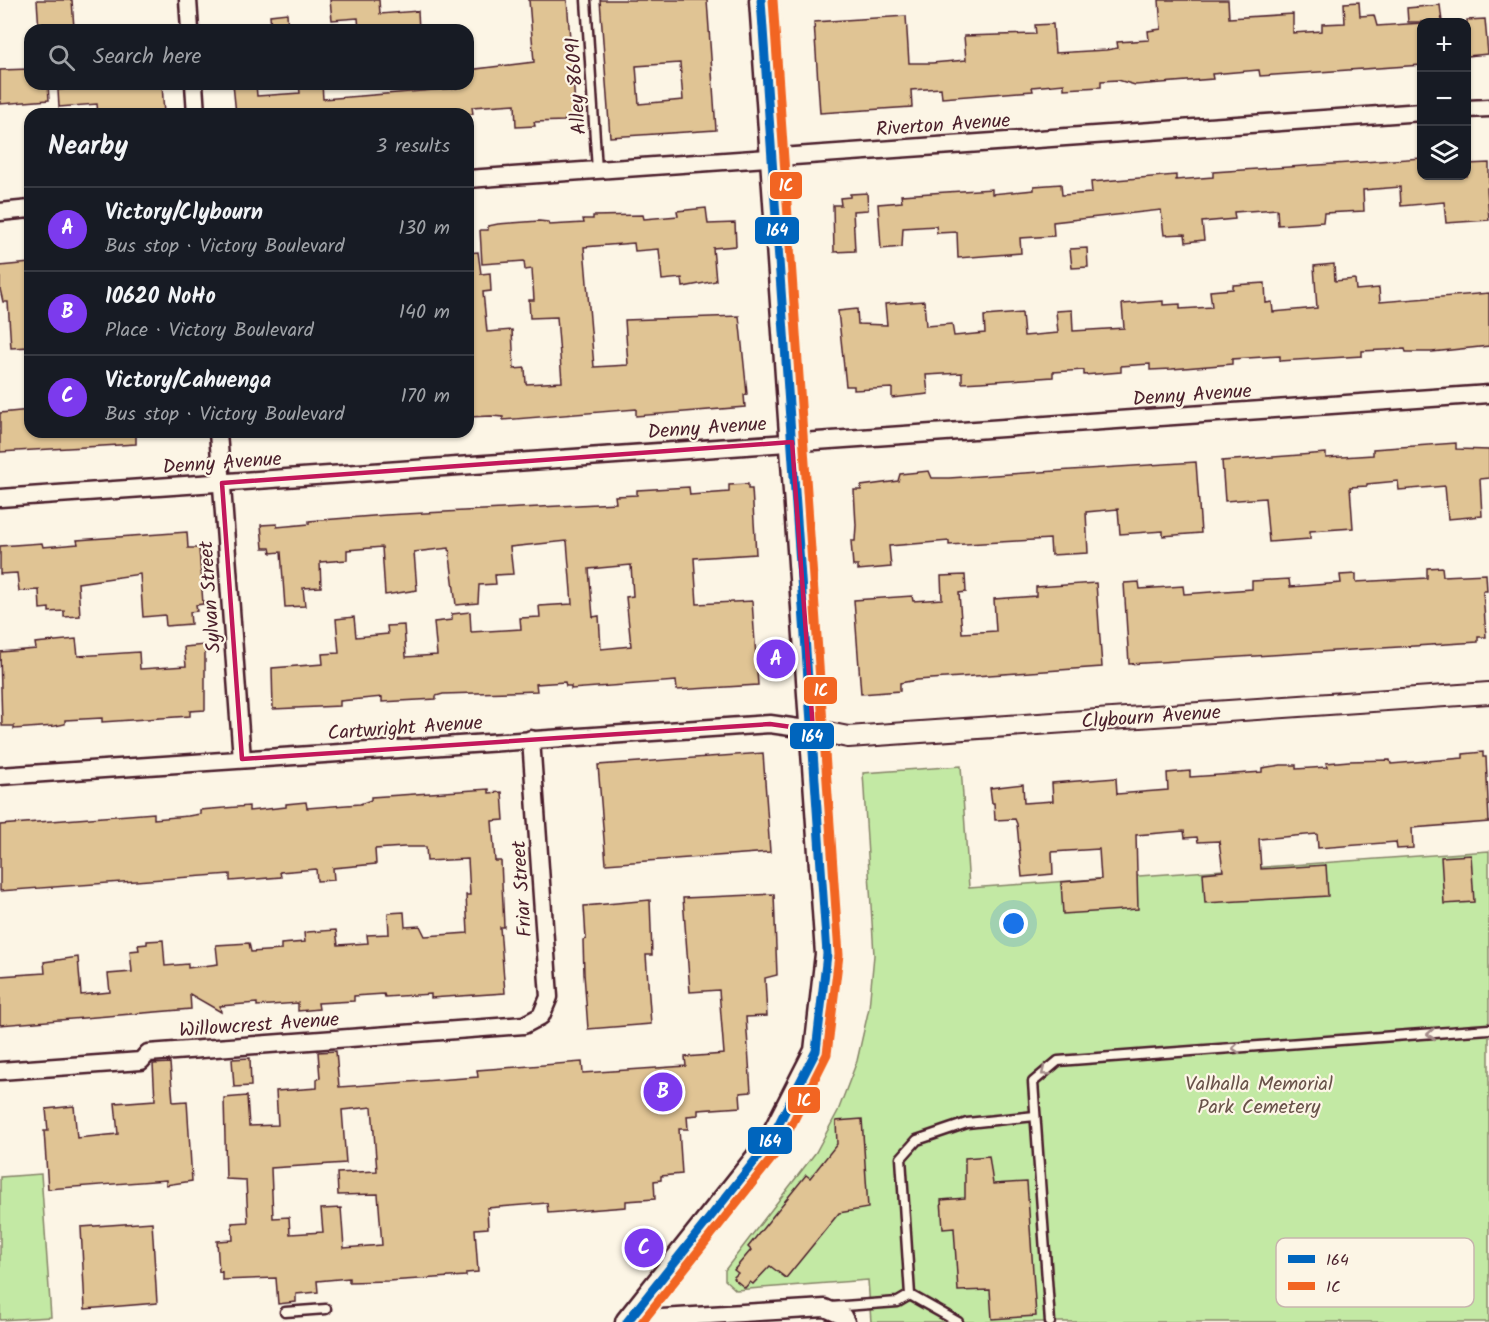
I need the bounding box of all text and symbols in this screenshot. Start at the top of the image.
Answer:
map controls [1417,18,1471,180]
button: + [1417,18,1471,72]
search box [24,24,474,90]
street label: Alley 86091 [558,36,596,136]
text: Search here [93,40,201,75]
icon: search [45,41,78,74]
button: − [1417,72,1471,126]
street label: Riverton Avenue [875,105,1012,147]
text: Nearby [48,126,128,168]
button: layers [1417,126,1471,180]
text: 3 results [376,131,450,163]
line badge: 1C [769,171,803,200]
text: 1C [779,174,793,199]
text: Victory/Clybourn [105,196,263,231]
text: A [61,213,74,245]
text: 130 m [398,213,450,245]
line badge: 164 [754,216,800,245]
text: 164 [766,219,788,244]
text: Bus stop · Victory Boulevard [105,231,344,263]
text: 10620 NoHo [105,280,216,315]
text: B [61,297,74,329]
text: 140 m [399,297,450,329]
text: Place · Victory Boulevard [105,315,314,347]
text: Victory/Cahuenga [105,364,271,399]
street label: Denny Avenue [1131,376,1253,416]
text: C [61,381,74,413]
text: 170 m [401,381,450,413]
text: Bus stop · Victory Boulevard [105,399,344,431]
street label: Denny Avenue [646,409,768,449]
street label: Denny Avenue [161,444,283,484]
street label: Sylvan Street [191,540,231,654]
pin: A [756,636,796,682]
line badge: 1C [803,676,838,705]
text: 1C [814,679,828,704]
street label: Clybourn Avenue [1080,697,1222,739]
street label: Cartwright Avenue [327,708,484,750]
line badge: 164 [789,722,835,750]
text: 164 [801,725,823,750]
street label: Friar Street [504,839,542,938]
your location [999,909,1028,938]
street label: Willowcrest Avenue [178,1004,340,1048]
one-way arrow [1426,1027,1435,1040]
one-way arrow [1232,1041,1241,1054]
one-way arrow [1041,1064,1052,1075]
park label: Valhalla Memorial Park Cemetery [1185,1069,1333,1124]
pin: B [644,1070,682,1114]
line badge: 1C [787,1086,821,1114]
text: 1C [797,1089,811,1114]
line badge: 164 [747,1126,793,1155]
text: 164 [759,1130,781,1155]
pin: C [624,1226,664,1270]
legend [1276,1238,1474,1307]
text: 164 [1326,1248,1349,1273]
text: 1C [1326,1275,1341,1300]

